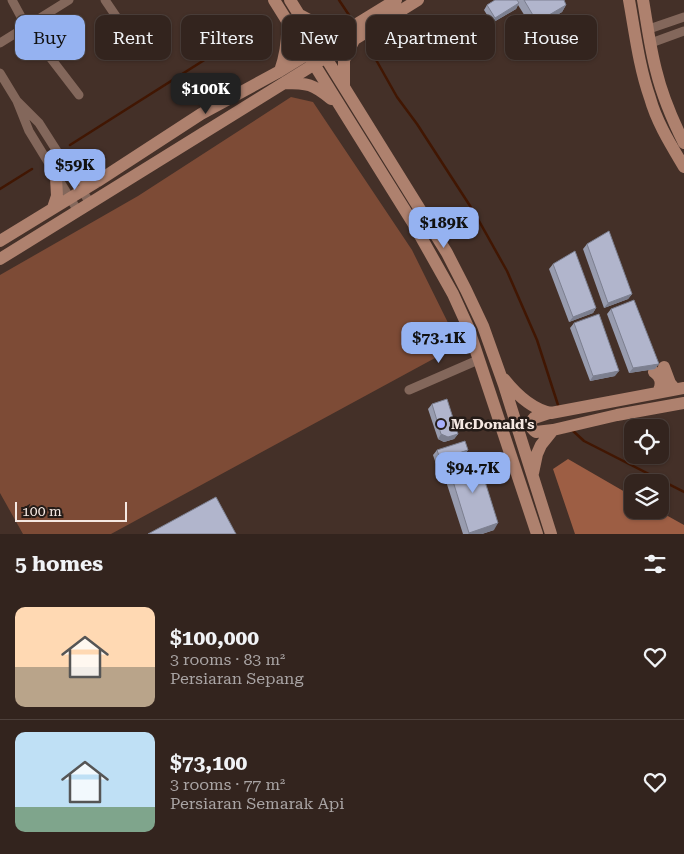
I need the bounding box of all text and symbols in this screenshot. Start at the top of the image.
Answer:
chip: Buy [15,15,85,60]
chip: Rent [95,15,171,60]
chip: Filters [181,15,272,60]
chip: New [282,15,356,60]
chip: Apartment [366,15,495,60]
chip: House [505,15,597,60]
pin: $100K [171,72,241,115]
text: $100K [182,79,230,98]
pin: $59K [45,148,105,191]
text: $59K [55,155,95,174]
pin: $189K [409,206,479,249]
text: $189K [420,213,468,232]
pin: $73.1K [398,322,480,364]
text: $73.1K [412,328,466,347]
place label: McDonald's [451,416,534,432]
marker: McDonald's [435,418,447,430]
map controls [624,419,669,519]
button: locate [624,419,669,464]
pin: $94.7K [432,452,514,494]
text: $94.7K [446,458,500,477]
button: layers [624,474,669,519]
scale bar [15,499,128,522]
text: 100 m [22,503,62,519]
icon: filters [641,550,669,578]
text: 5 homes [15,552,103,576]
text: $100,000 [170,626,259,650]
icon: home [55,627,115,687]
icon: heart [641,643,669,671]
text: 3 rooms · 83 m² [170,650,285,669]
text: Persiaran Sepang [170,669,304,688]
text: $73,100 [170,751,247,775]
icon: home [55,752,115,812]
icon: heart [641,768,669,796]
text: 3 rooms · 77 m² [170,775,285,794]
text: Persiaran Semarak Api [170,794,344,813]

